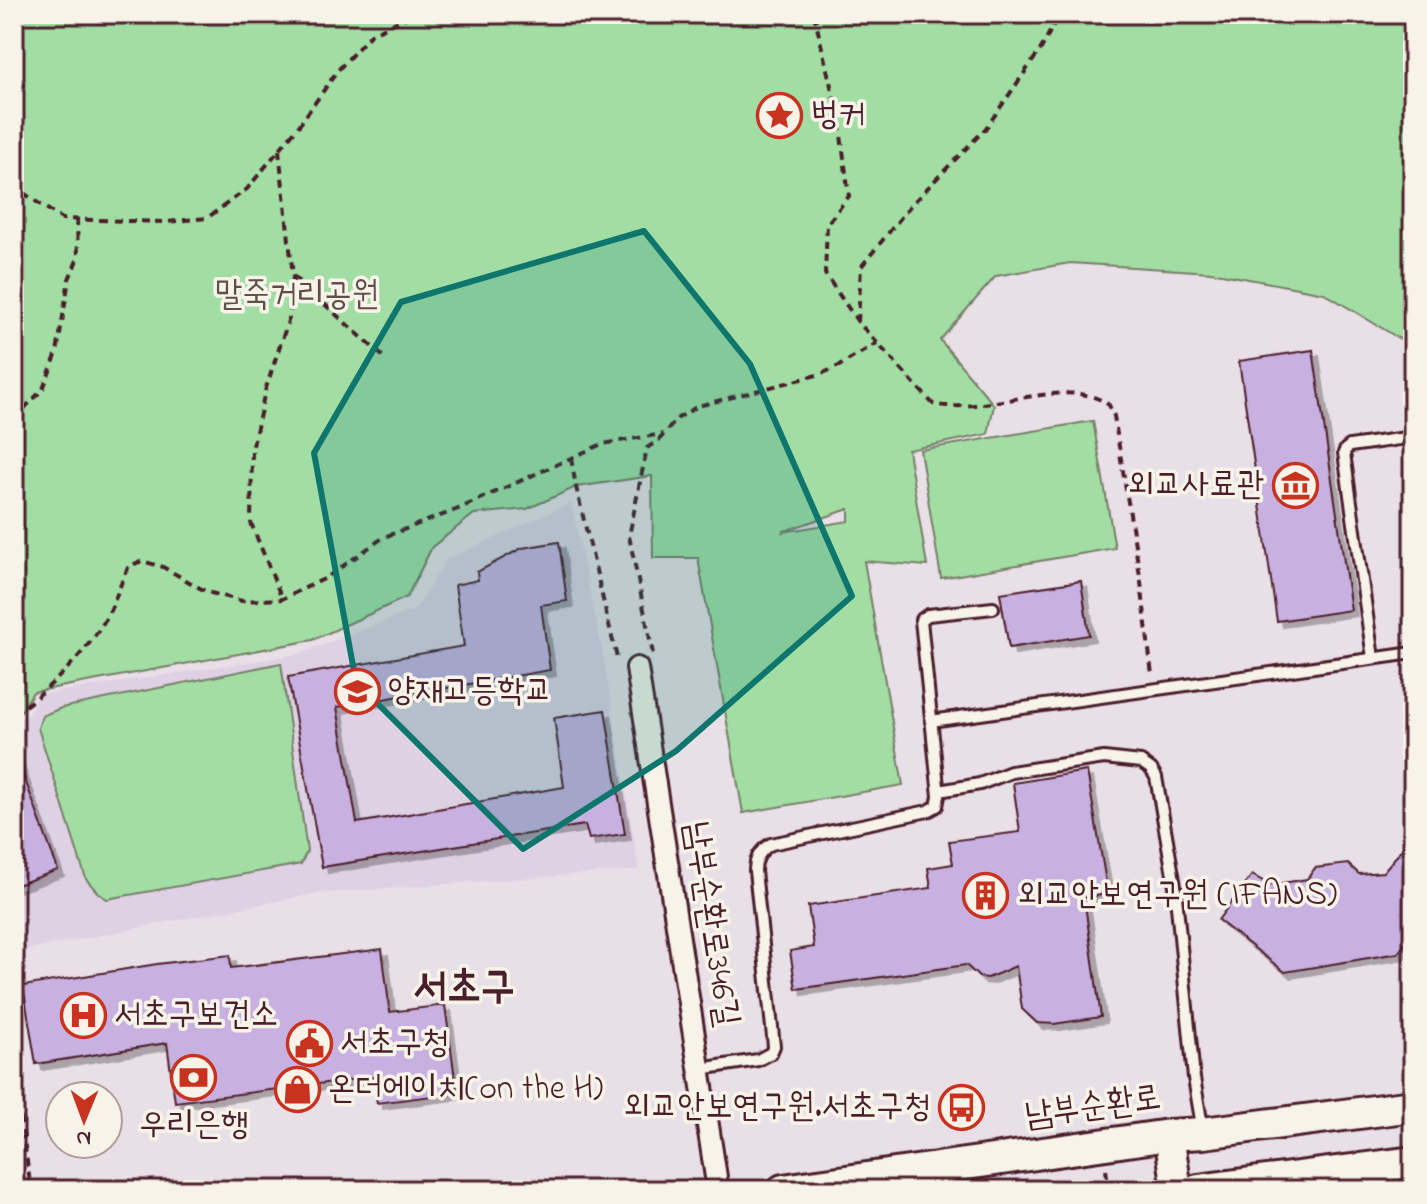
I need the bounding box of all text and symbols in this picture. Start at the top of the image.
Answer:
place label: 벙커 [811,91,866,141]
place icon: 벙커 [756,92,804,140]
park label: 말죽거리공원 [215,271,379,321]
place label: 외교사료관 [1127,461,1264,511]
museum icon: 외교사료관 [1271,462,1319,510]
place label: 양재고등학교 [388,667,552,717]
school or university icon: 양재고등학교 [333,668,381,716]
street label: 남부순환로346길 [669,818,751,1030]
place label: 외교안보연구원 (IFANS) [1017,871,1337,921]
building icon: 외교안보연구원 (IFANS) [962,872,1010,920]
district label: 서초구 [413,958,515,1019]
place label: 서초구보건소 [114,991,278,1041]
hospital icon: 서초구보건소 [59,992,107,1040]
place label: 서초구청 [340,1019,449,1069]
public building icon: 서초구청 [285,1020,333,1068]
bank icon: 우리은행 [170,1054,218,1102]
place label: 온더에이치(on the H) [328,1065,603,1115]
shop icon: 온더에이치(on the H) [273,1066,321,1114]
street label: 남부순환로 [1022,1074,1164,1142]
north arrow [44,1080,124,1160]
place label: 외교안보연구원.서초구청 [623,1083,931,1133]
bus stop icon: 외교안보연구원.서초구청 [938,1084,986,1132]
place label: 우리은행 [139,1101,249,1151]
text: N [76,1121,91,1153]

